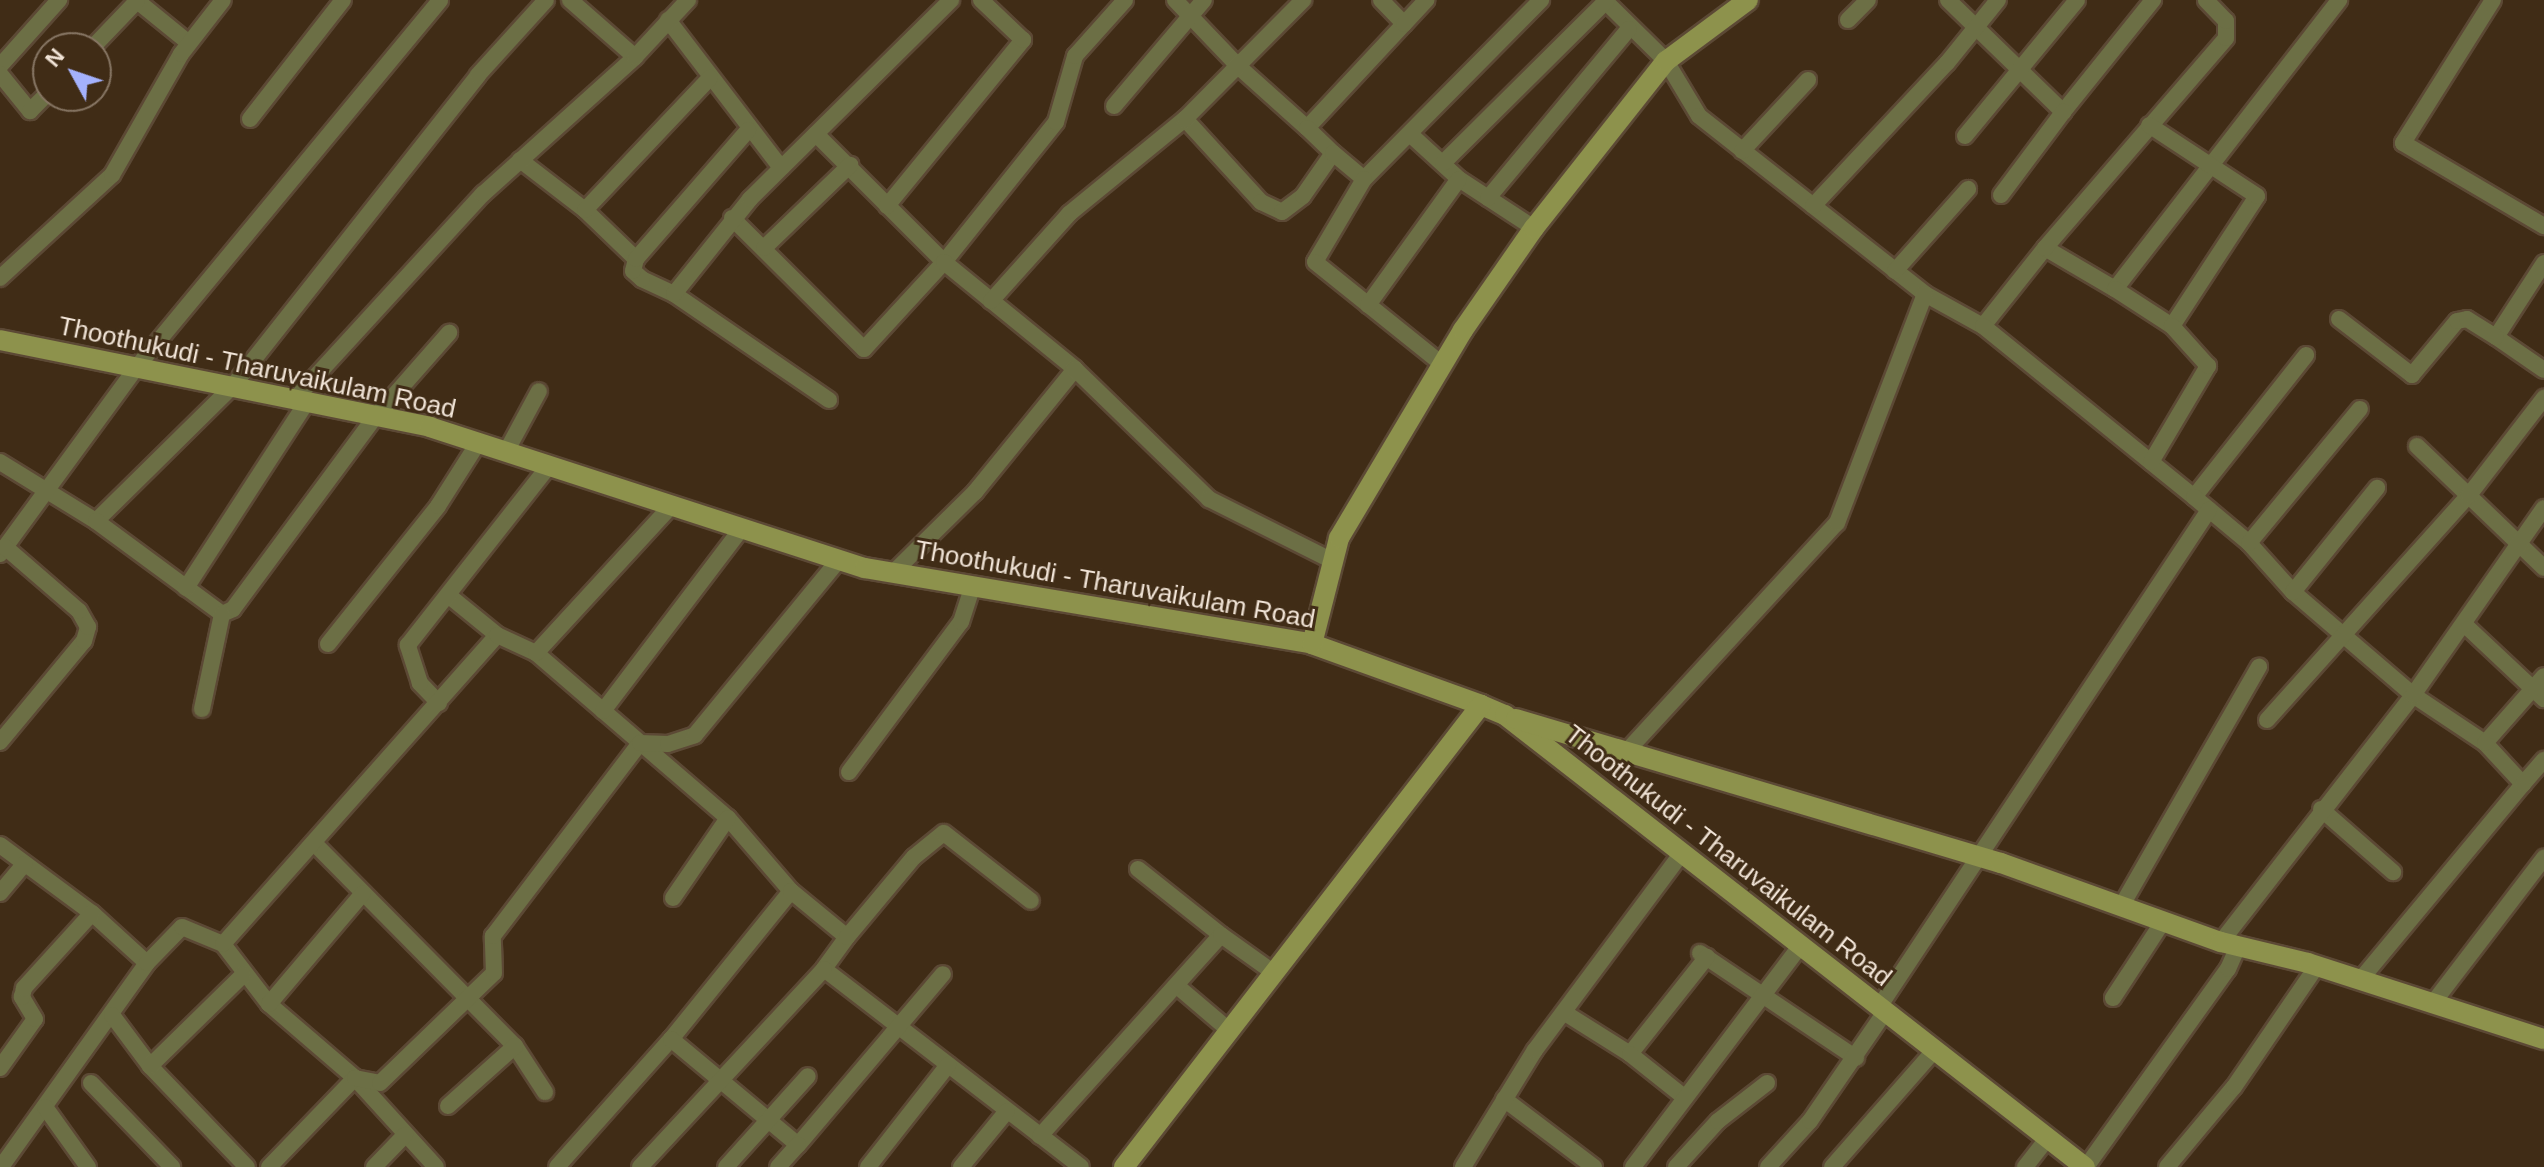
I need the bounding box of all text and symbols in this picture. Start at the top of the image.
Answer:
north arrow [32,32,112,112]
text: N [40,43,69,72]
street label: Thoothukudi - Tharuvaikulam Road [55,311,459,425]
street label: Thoothukudi - Tharuvaikulam Road [912,534,1318,636]
street label: Thoothukudi - Tharuvaikulam Road [1558,719,1898,993]

